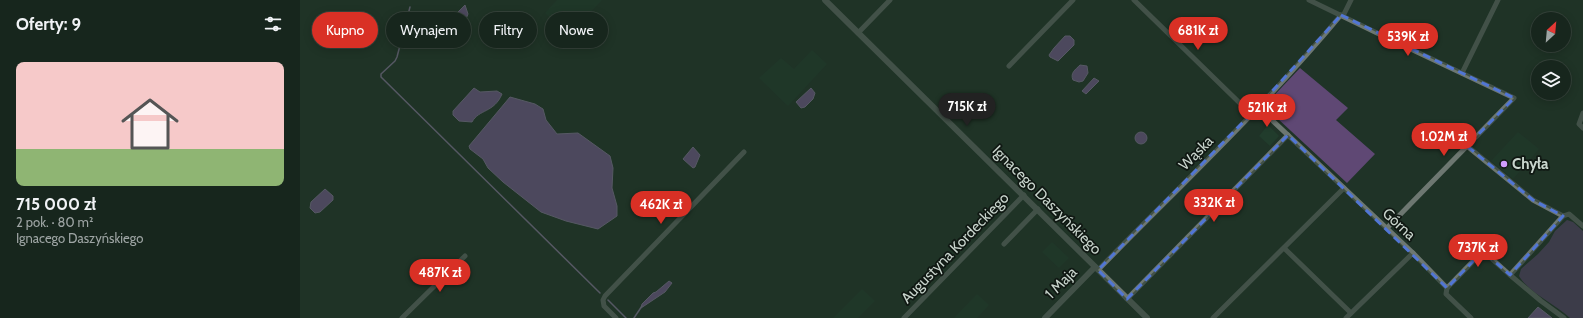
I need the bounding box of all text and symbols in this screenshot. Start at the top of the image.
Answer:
chip: Kupno [312,12,378,48]
chip: Wynajem [386,12,471,48]
chip: Filtry [479,12,537,48]
chip: Nowe [545,12,608,48]
north arrow [1531,12,1571,52]
map controls [1531,12,1571,100]
icon: filters [262,13,284,35]
text: Oferty: 9 [16,14,81,34]
pin: 681K zł [1161,17,1235,51]
text: 681K zł [1178,22,1218,38]
pin: 539K zł [1371,23,1445,57]
text: 539K zł [1387,28,1429,44]
button: layers [1531,60,1571,100]
icon: home [114,88,186,160]
pin: 715K zł [930,93,1004,127]
pin: 521K zł [1230,94,1304,128]
text: 715K zł [948,98,986,114]
text: 521K zł [1247,99,1287,115]
pin: 1.02M zł [1403,123,1485,157]
text: 1.02M zł [1421,128,1467,144]
street label: Wąska [1175,131,1218,174]
street label: Ignacego Daszyńskiego [989,142,1105,258]
place label: Chyła [1512,155,1549,173]
marker: Chyła [1499,159,1509,169]
street label: Augustyna Kordeckiego [897,189,1013,307]
pin: 332K zł [1177,189,1251,223]
pin: 462K zł [624,191,698,225]
text: 715 000 zł [16,194,96,214]
text: 332K zł [1193,194,1235,210]
text: 462K zł [640,196,682,212]
street label: Górna [1379,204,1420,244]
text: 2 pok. · 80 m² [16,214,93,230]
text: Ignacego Daszyńskiego [16,230,143,246]
pin: 737K zł [1441,234,1515,268]
text: 737K zł [1458,239,1498,255]
pin: 487K zł [403,259,477,293]
street label: 1 Maja [1041,263,1081,303]
text: 487K zł [418,264,462,280]

